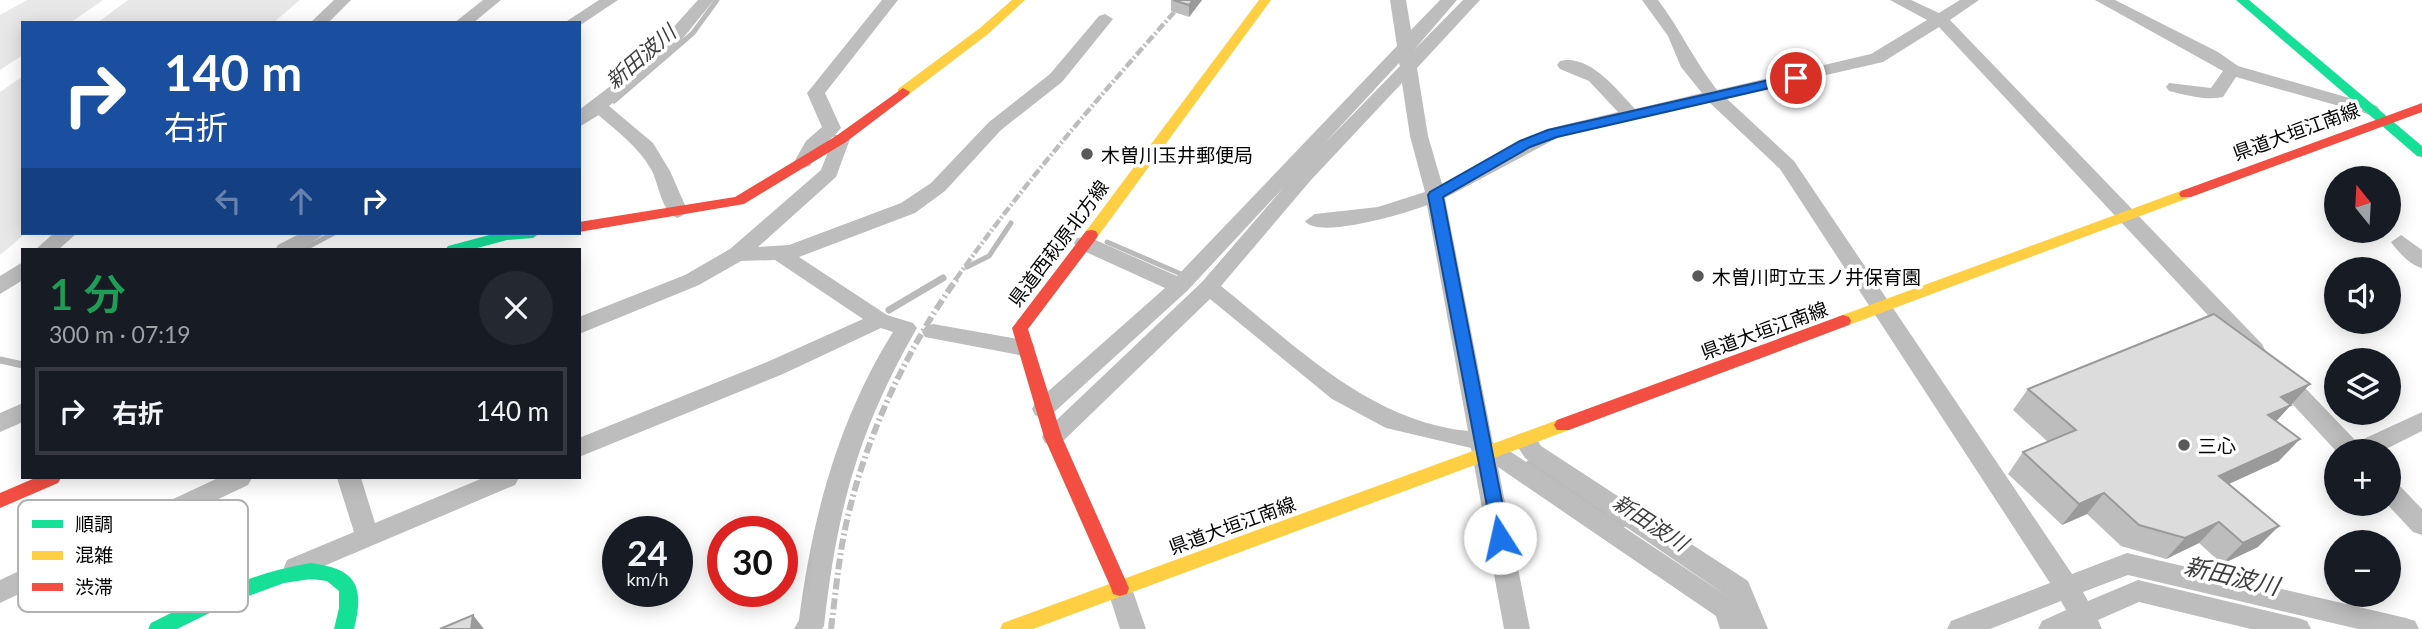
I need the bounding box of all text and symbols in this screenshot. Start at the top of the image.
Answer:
water label: 新田波川 [600,18,681,93]
text: 140 m [164,43,302,101]
pin [1766,48,1826,108]
icon: right [49,49,140,140]
icon: arrive [1777,59,1815,97]
street label: 県道大垣江南線 [2230,97,2362,165]
text: 右折 [164,107,228,146]
place label: 木曽川玉井郵便局 [1101,143,1253,166]
marker: 木曽川玉井郵便局 [1079,146,1095,162]
north arrow [2324,166,2401,243]
map controls [2324,166,2401,607]
street label: 県道西萩原北方線 [1003,175,1113,311]
icon: left [209,182,247,220]
icon: ahead [282,182,320,220]
icon: right [355,182,393,220]
button: sound [2324,257,2401,334]
place label: 木曽川町立玉ノ井保育園 [1712,265,1921,288]
marker: 木曽川町立玉ノ井保育園 [1690,268,1706,284]
text: 1 分 [49,269,126,319]
button: close [479,271,553,345]
street label: 県道大垣江南線 [1698,296,1830,364]
text: 300 m · 07:19 [49,320,191,348]
button: layers [2324,348,2401,425]
icon: right [53,392,91,430]
text: 140 m [476,395,549,427]
text: 右折 [112,397,164,429]
place label: 三心 [2198,434,2236,457]
marker: 三心 [2176,437,2192,453]
button: + [2324,439,2401,516]
water label: 新田波川 [1609,489,1695,556]
street label: 県道大垣江南線 [1166,491,1298,559]
legend [18,500,248,612]
position arrow [1463,501,1537,575]
text: 順調 [75,512,113,535]
speed limit sign: 30 [707,516,798,607]
button: − [2324,530,2401,607]
text: 24 [627,531,668,573]
text: 混雑 [75,543,113,566]
water label: 新田波川 [2182,550,2285,601]
text: km/h [626,568,669,590]
text: 渋滞 [75,575,113,598]

